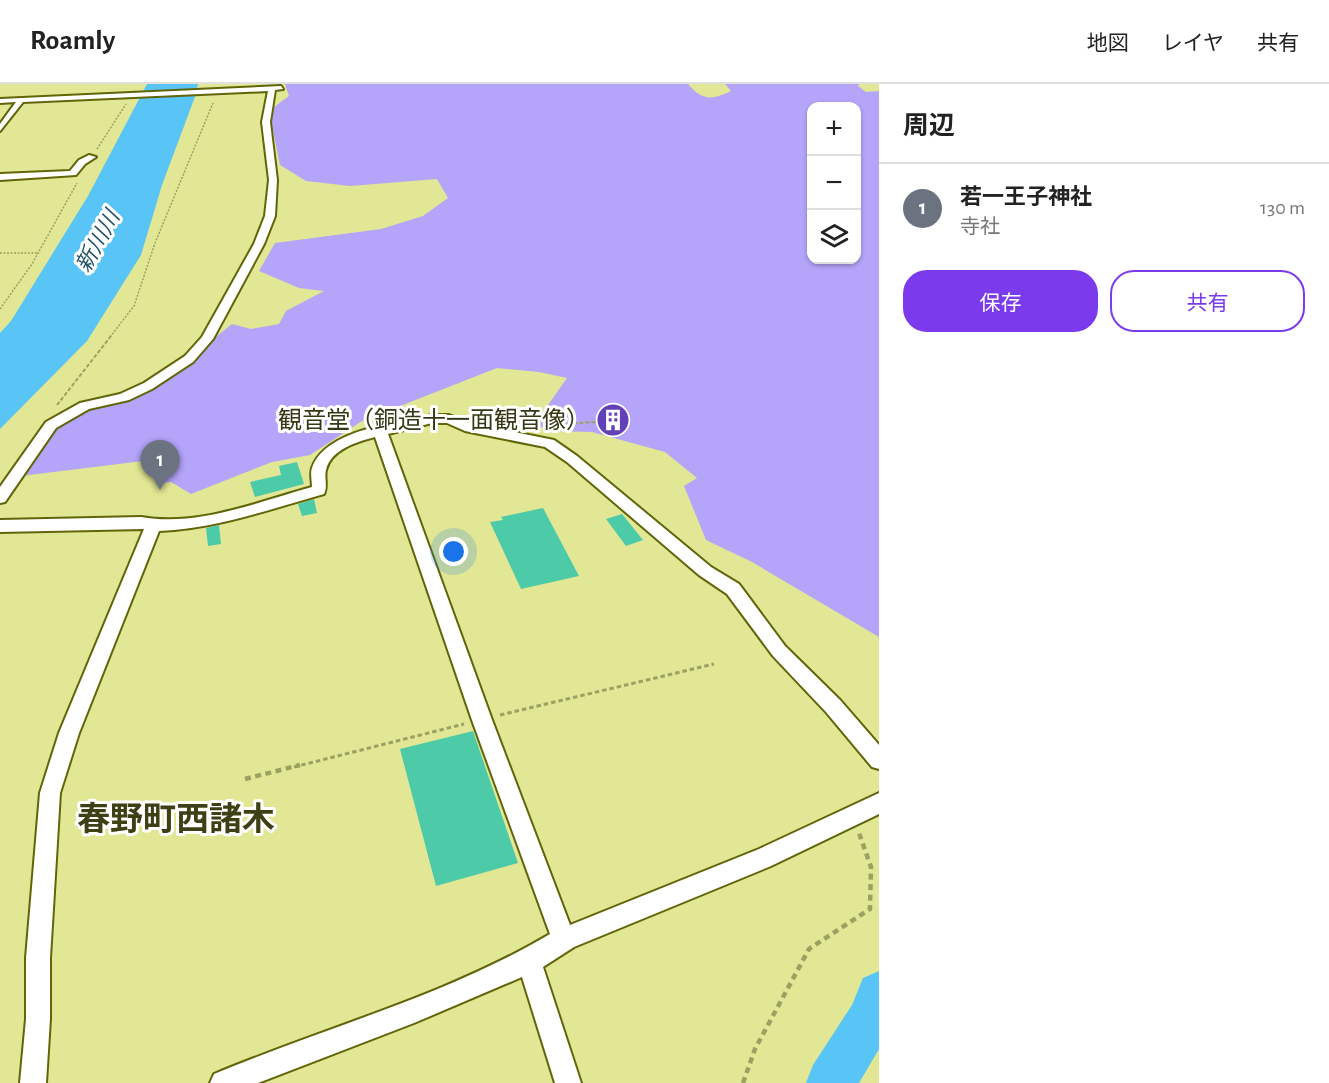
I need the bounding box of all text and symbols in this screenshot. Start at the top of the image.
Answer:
text: Roamly [30,27,115,55]
text: 地図 [1087,33,1129,54]
text: レイヤ [1162,33,1224,54]
text: 共有 [1257,33,1299,54]
map controls [807,102,861,264]
button: + [807,102,861,156]
text: 周辺 [903,113,955,139]
button: − [807,156,861,210]
text: 若一王子神社 [960,186,1092,208]
text: 1 [919,198,926,218]
text: 130 m [1260,198,1305,218]
water label: 新川川 [71,205,124,276]
button: layers [807,210,861,264]
text: 寺社 [960,217,1000,237]
button: 保存 [903,270,1098,332]
button: 共有 [1110,270,1305,332]
building icon: 観音堂（銅造十一面観音像） [595,402,631,438]
place label: 観音堂（銅造十一面観音像） [278,407,590,433]
pin: 1 [140,440,180,490]
your location [439,537,468,566]
district label: 春野町西諸木 [77,801,275,837]

